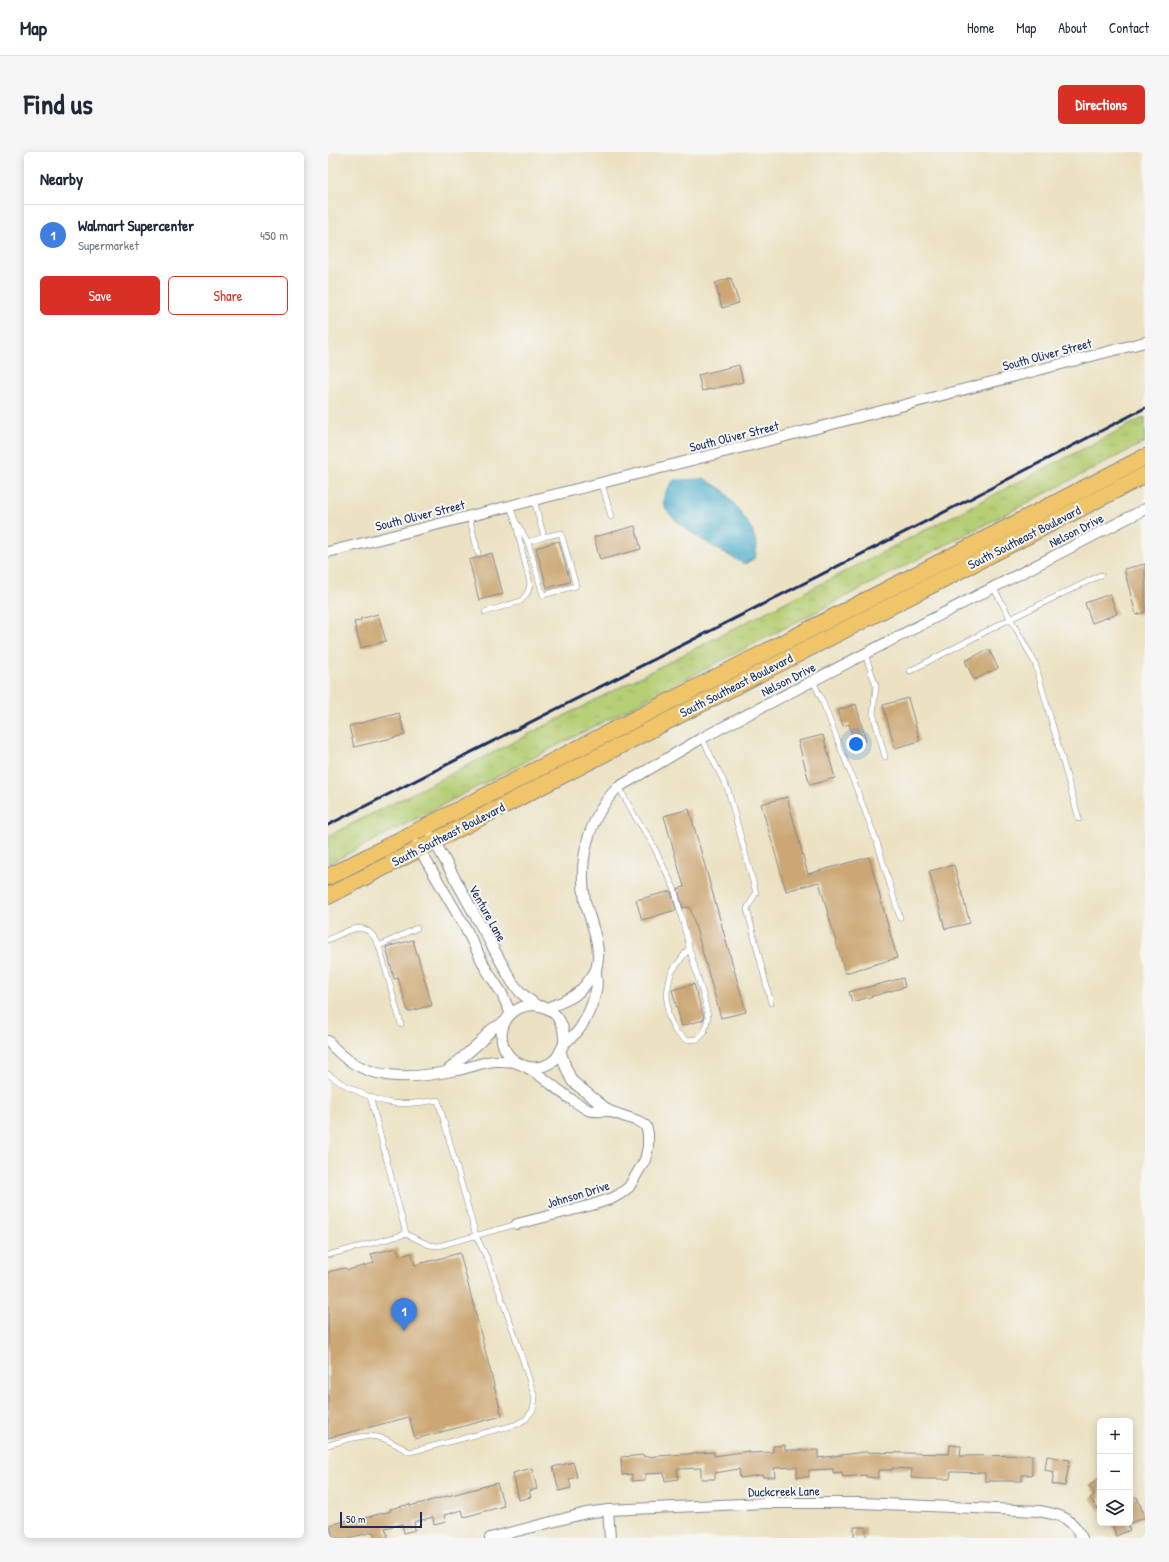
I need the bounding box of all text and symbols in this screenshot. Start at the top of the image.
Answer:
text: Map [20,15,47,41]
text: Home [967,18,994,37]
text: Map [1016,18,1036,37]
text: About [1058,18,1087,37]
text: Contact [1109,18,1149,37]
text: Find us [24,85,93,123]
button: Directions [1058,85,1145,124]
text: Nearby [40,167,83,190]
text: Walmart Supercenter [78,215,194,236]
text: 1 [51,226,55,244]
text: 450 m [260,226,288,244]
text: Supermarket [78,236,139,254]
button: Save [40,276,160,315]
button: Share [168,276,288,315]
street label: South Oliver Street [1000,333,1094,375]
street label: South Oliver Street [687,416,781,456]
street label: South Oliver Street [373,495,467,535]
street label: South Southeast Boulevard [964,501,1084,573]
street label: Nelson Drive [1046,509,1106,551]
street label: South Southeast Boulevard [676,649,796,721]
street label: Nelson Drive [758,658,818,700]
your location [846,734,866,754]
street label: South Southeast Boulevard [388,798,508,870]
street label: Venture Lane [465,881,511,945]
street label: Johnson Drive [544,1176,612,1212]
pin: 1 [391,1298,417,1331]
map controls [1097,1418,1133,1526]
button: + [1097,1418,1133,1454]
button: − [1097,1454,1133,1490]
street label: Duckcreek Lane [748,1481,820,1501]
button: layers [1097,1490,1133,1526]
scale bar [340,1510,422,1529]
text: 50 m [346,1512,366,1526]

